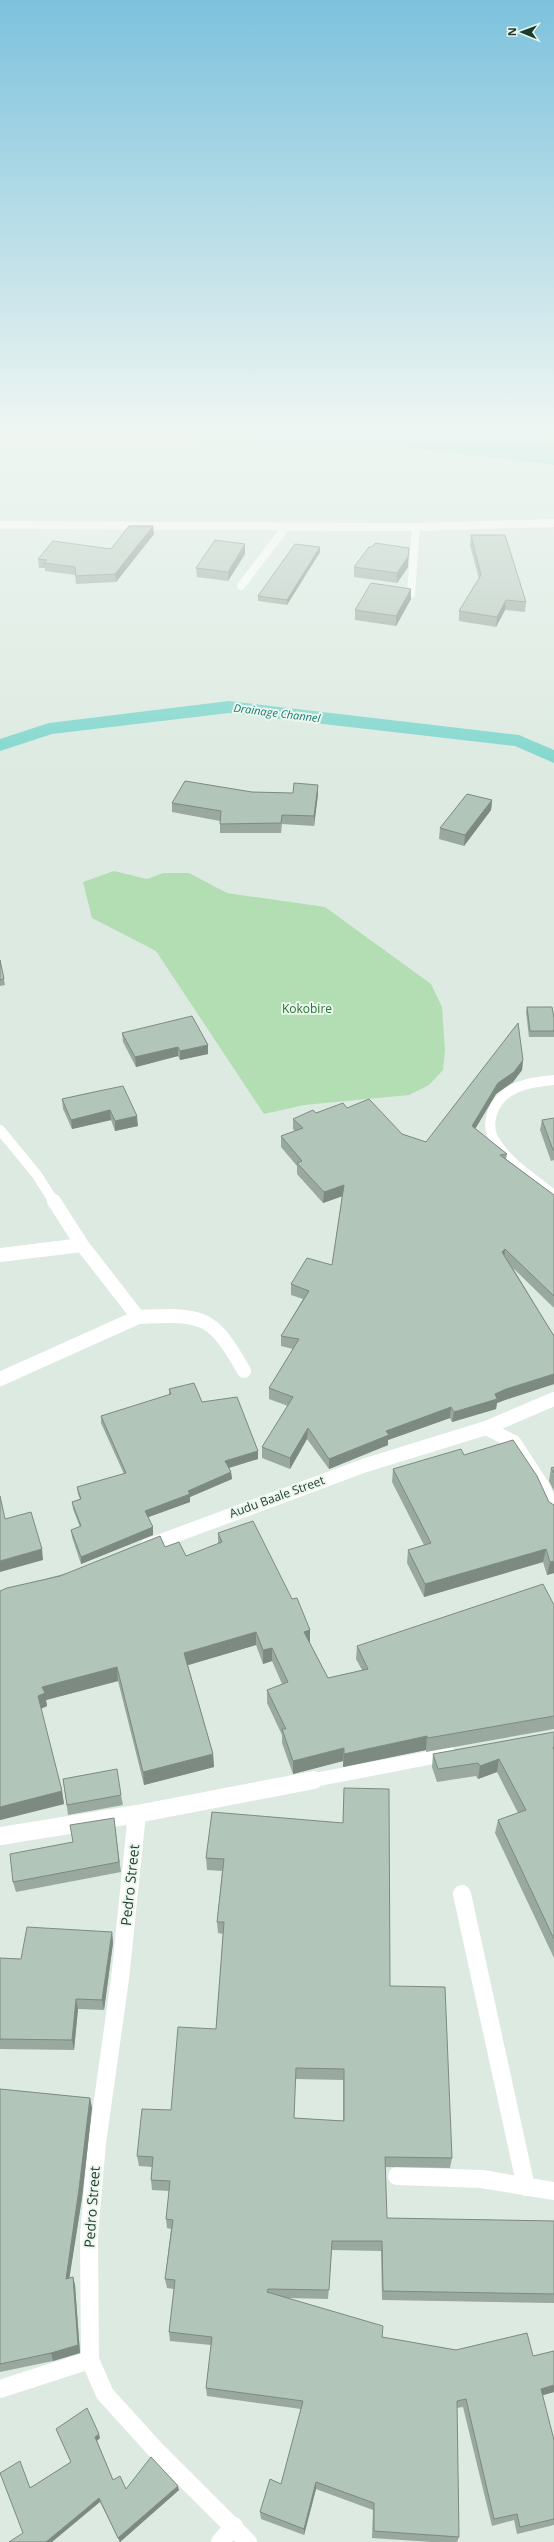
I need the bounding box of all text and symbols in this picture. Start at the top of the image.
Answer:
north arrow [502,12,542,52]
text: N [504,27,519,36]
water label: Drainage Channel [233,700,321,725]
park label: Kokobire [282,1000,332,1017]
street label: Audu Baale Street [227,1471,327,1522]
street label: Pedro Street [116,1843,143,1927]
street label: Pedro Street [79,2166,104,2248]

